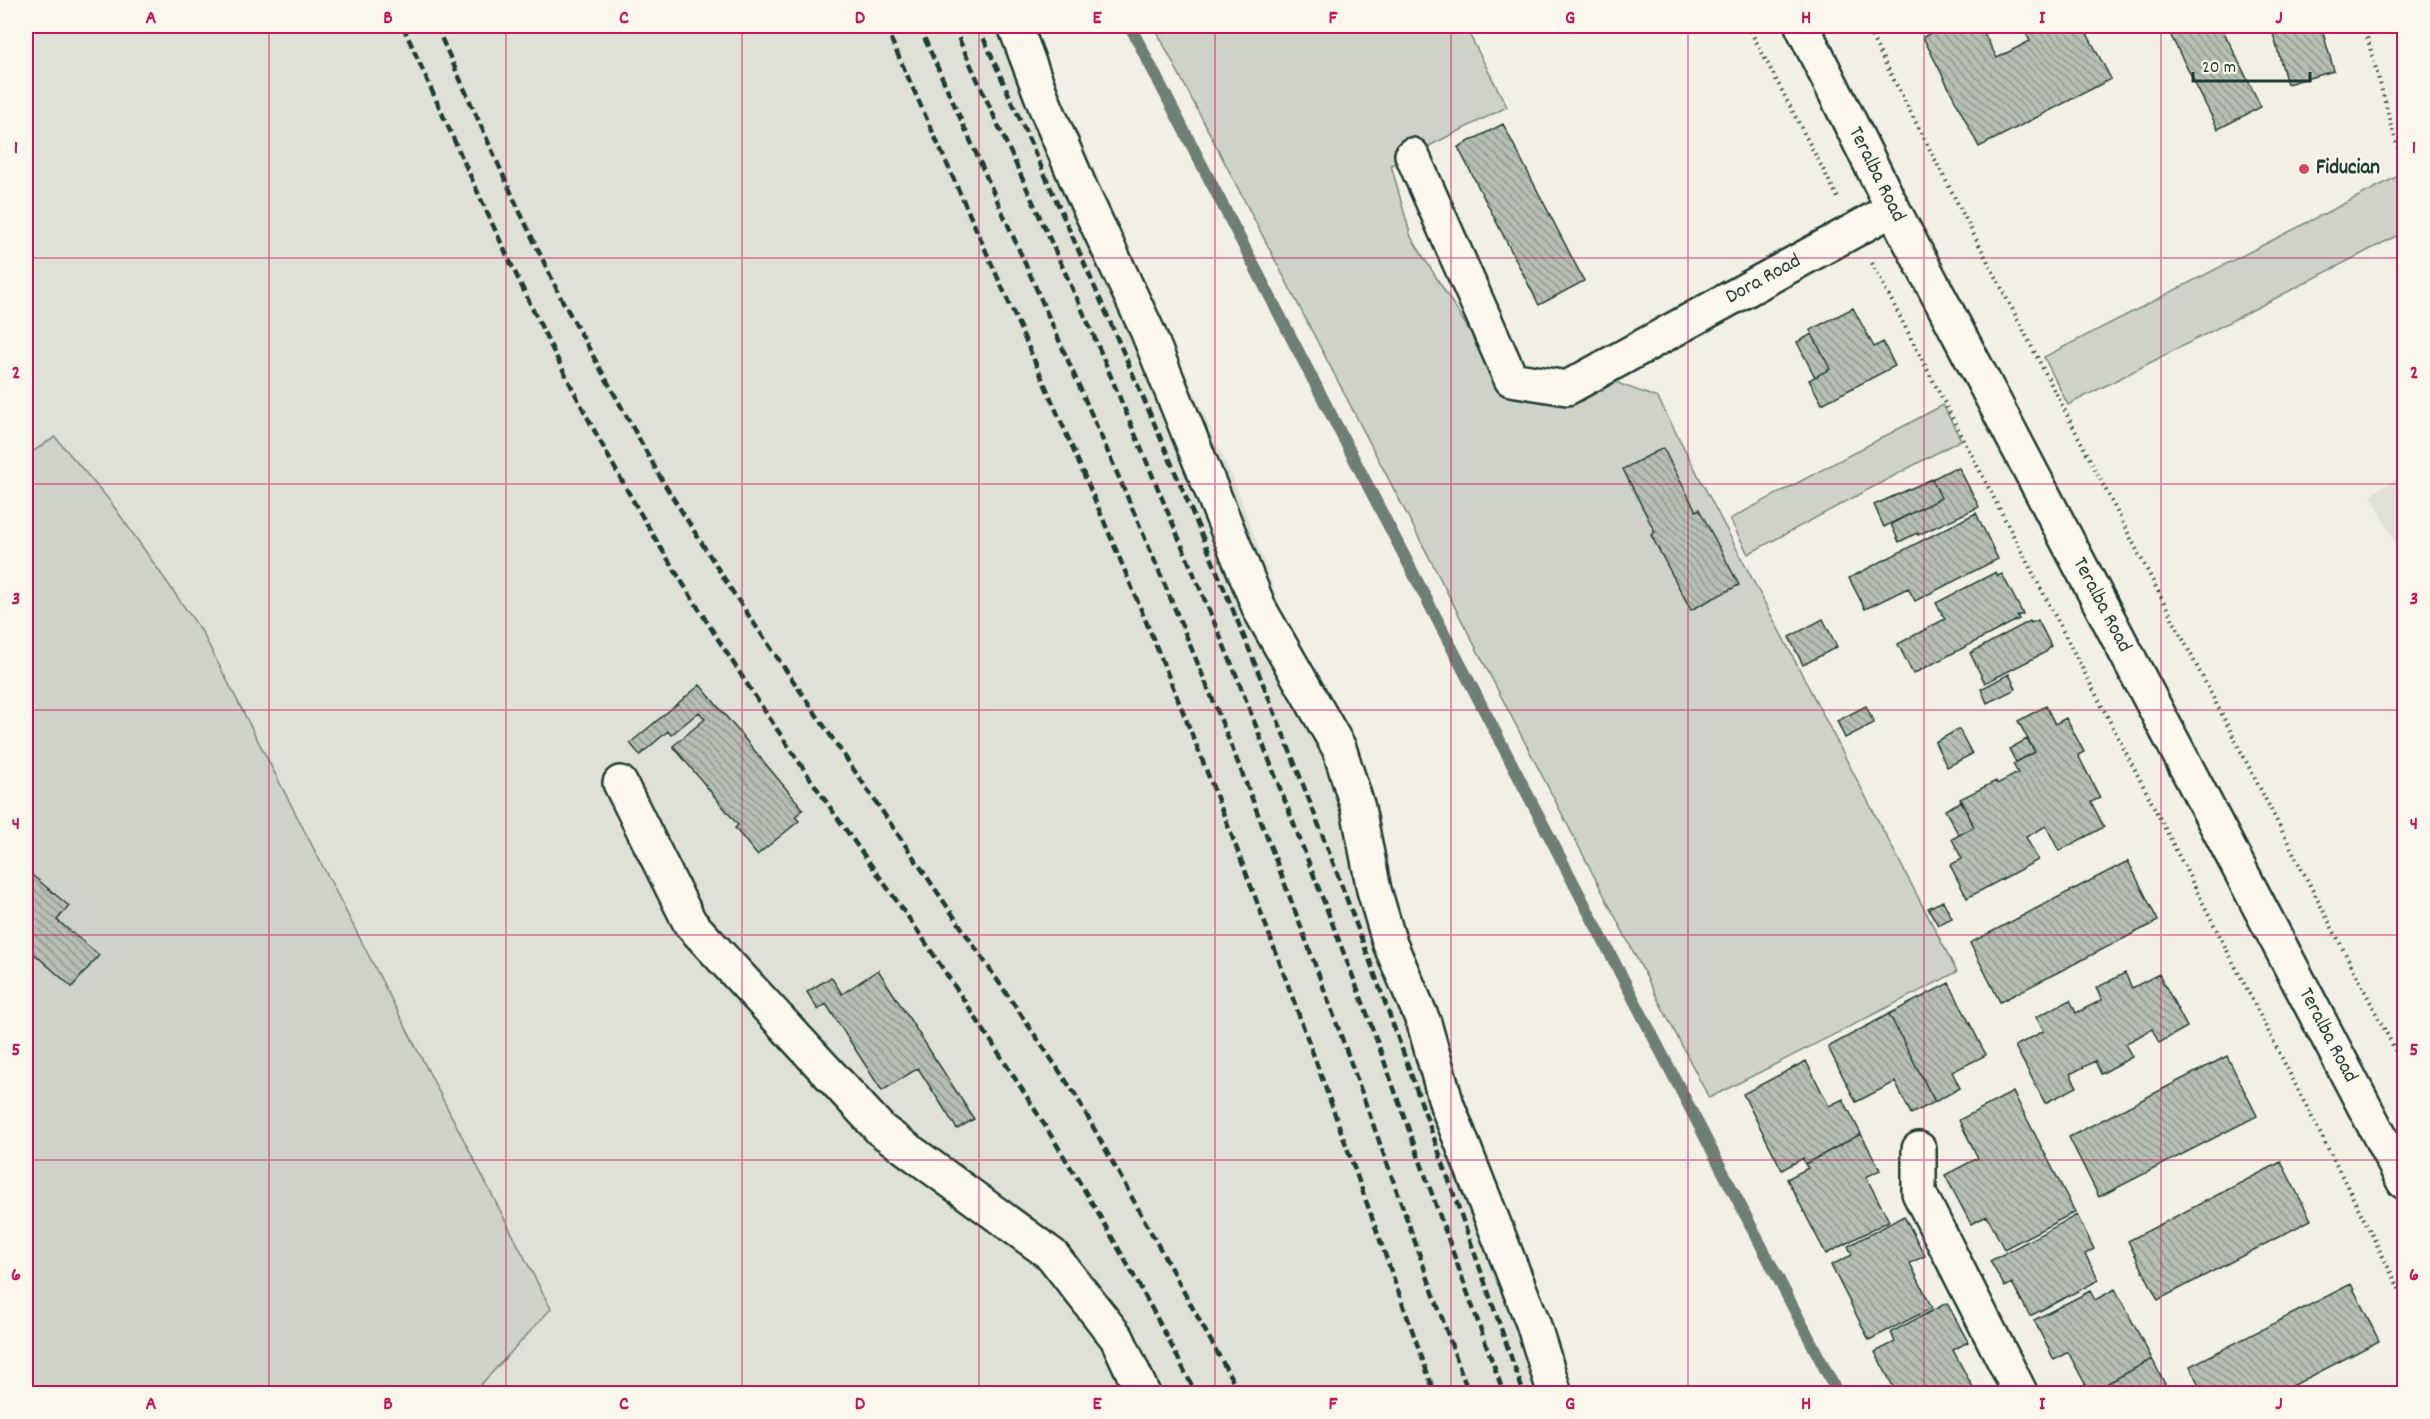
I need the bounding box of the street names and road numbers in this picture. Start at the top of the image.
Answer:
street label: Teralba Road [1839,122,1912,228]
street label: Dora Road [1721,247,1807,313]
street label: Teralba Road [2064,553,2138,658]
street label: Teralba Road [2290,983,2364,1088]

